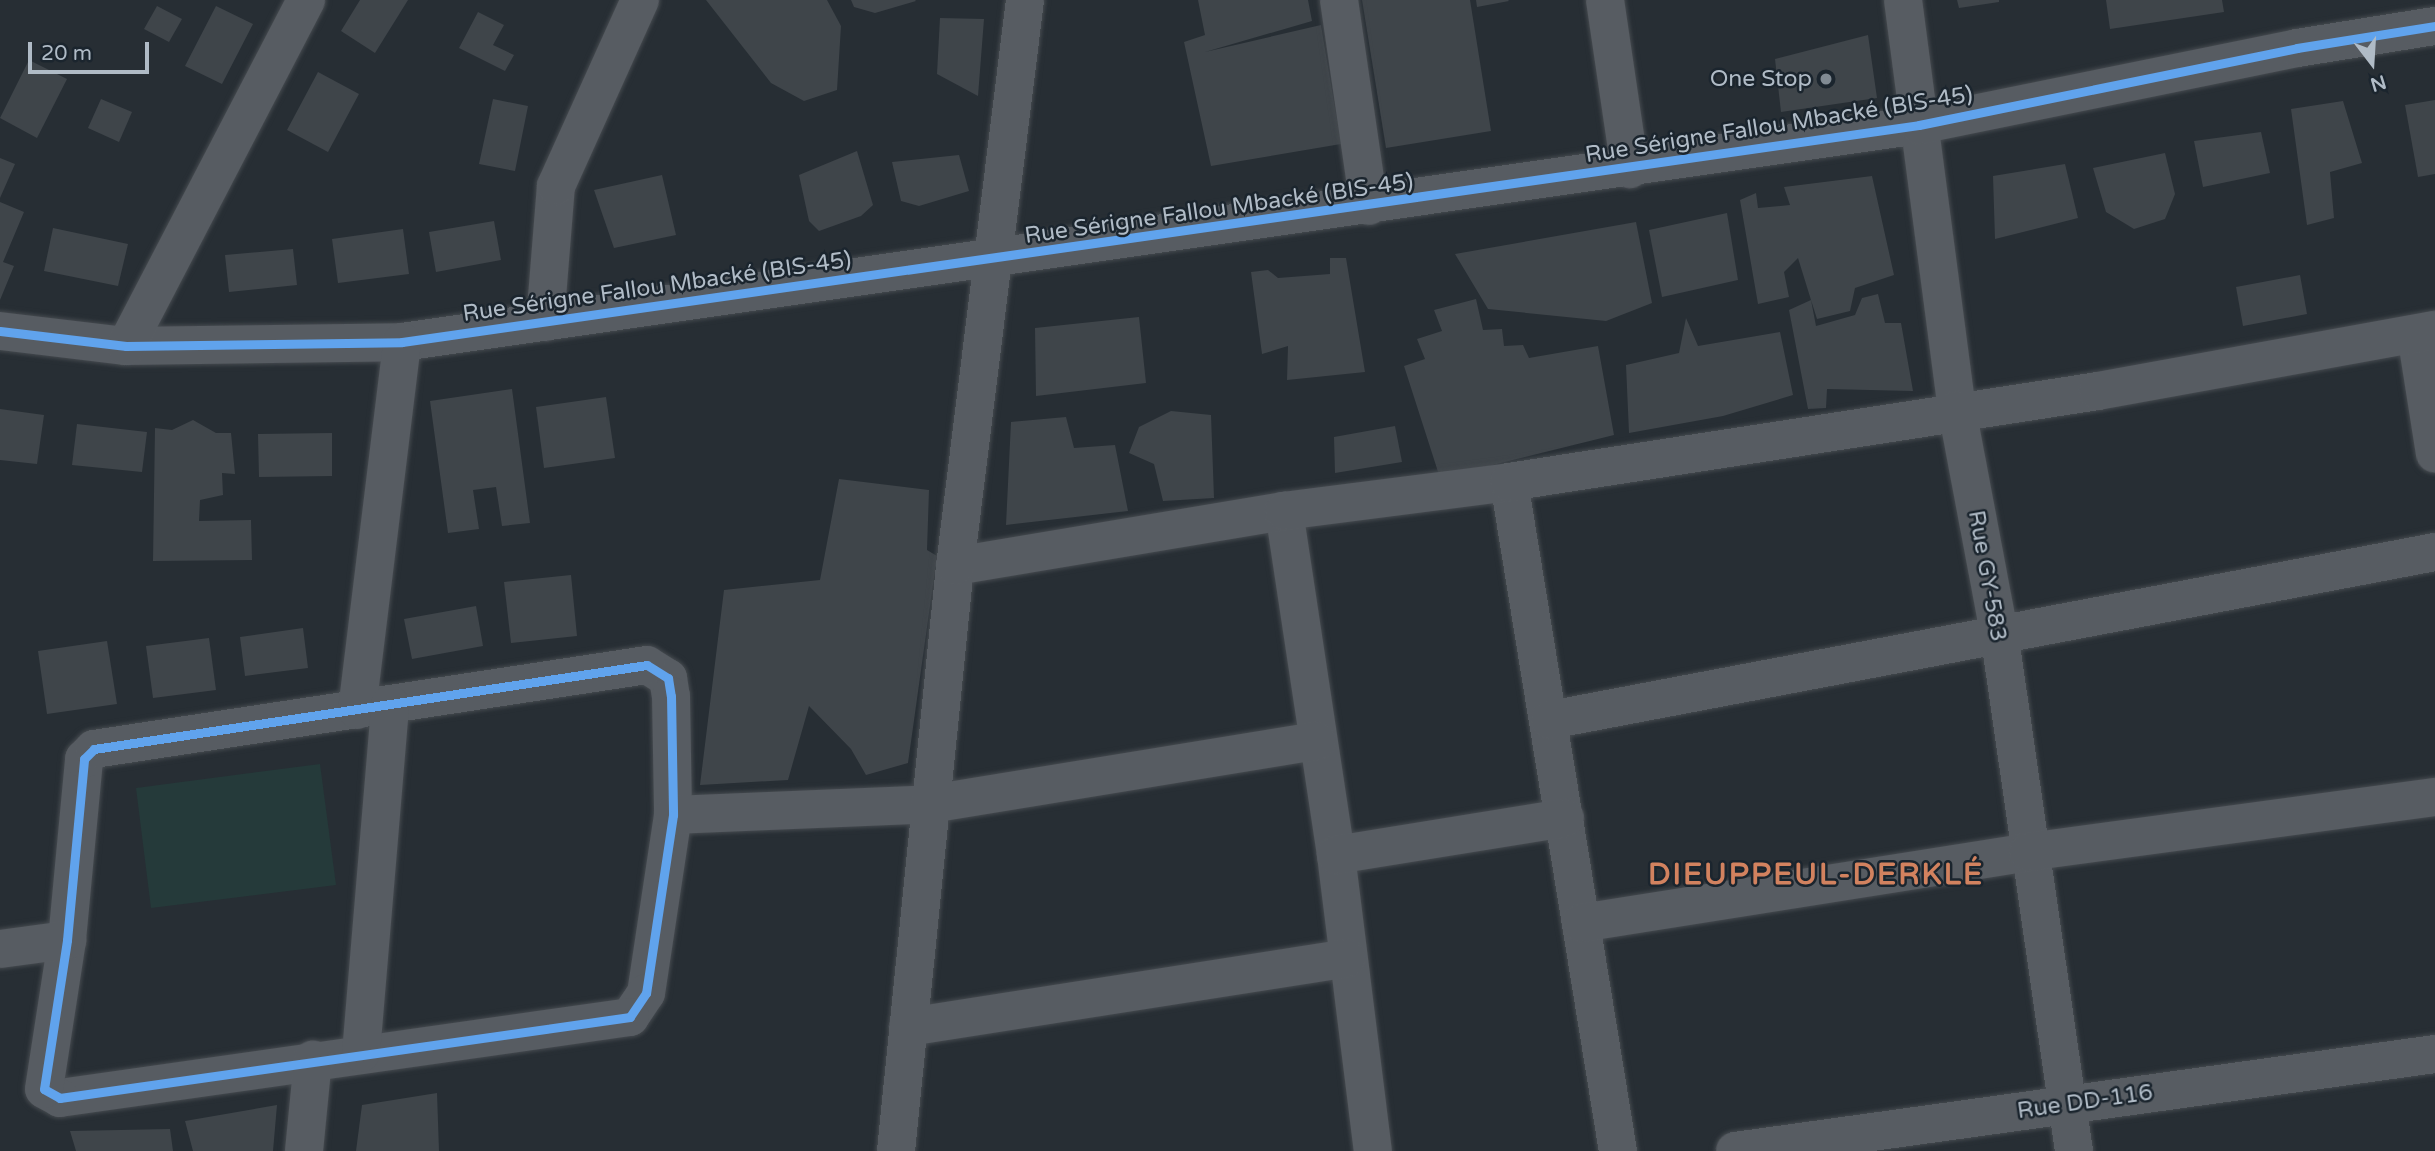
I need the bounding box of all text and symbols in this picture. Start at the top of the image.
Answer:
scale bar [32,28,152,72]
north arrow [2337,28,2407,98]
text: 20 m [41,41,92,66]
place label: One Stop [1710,65,1812,93]
text: N [2368,70,2389,96]
marker: One Stop [1818,71,1834,87]
street label: Rue Sérigne Fallou Mbacké (BIS-45) [1583,81,1975,169]
street label: Rue Sérigne Fallou Mbacké (BIS-45) [1023,168,1415,250]
street label: Rue Sérigne Fallou Mbacké (BIS-45) [461,246,853,328]
street label: Rue GY-583 [1962,508,2012,644]
district label: DIEUPPEUL-DERKLÉ [1650,857,1982,893]
street label: Rue DD-116 [2015,1079,2155,1125]

